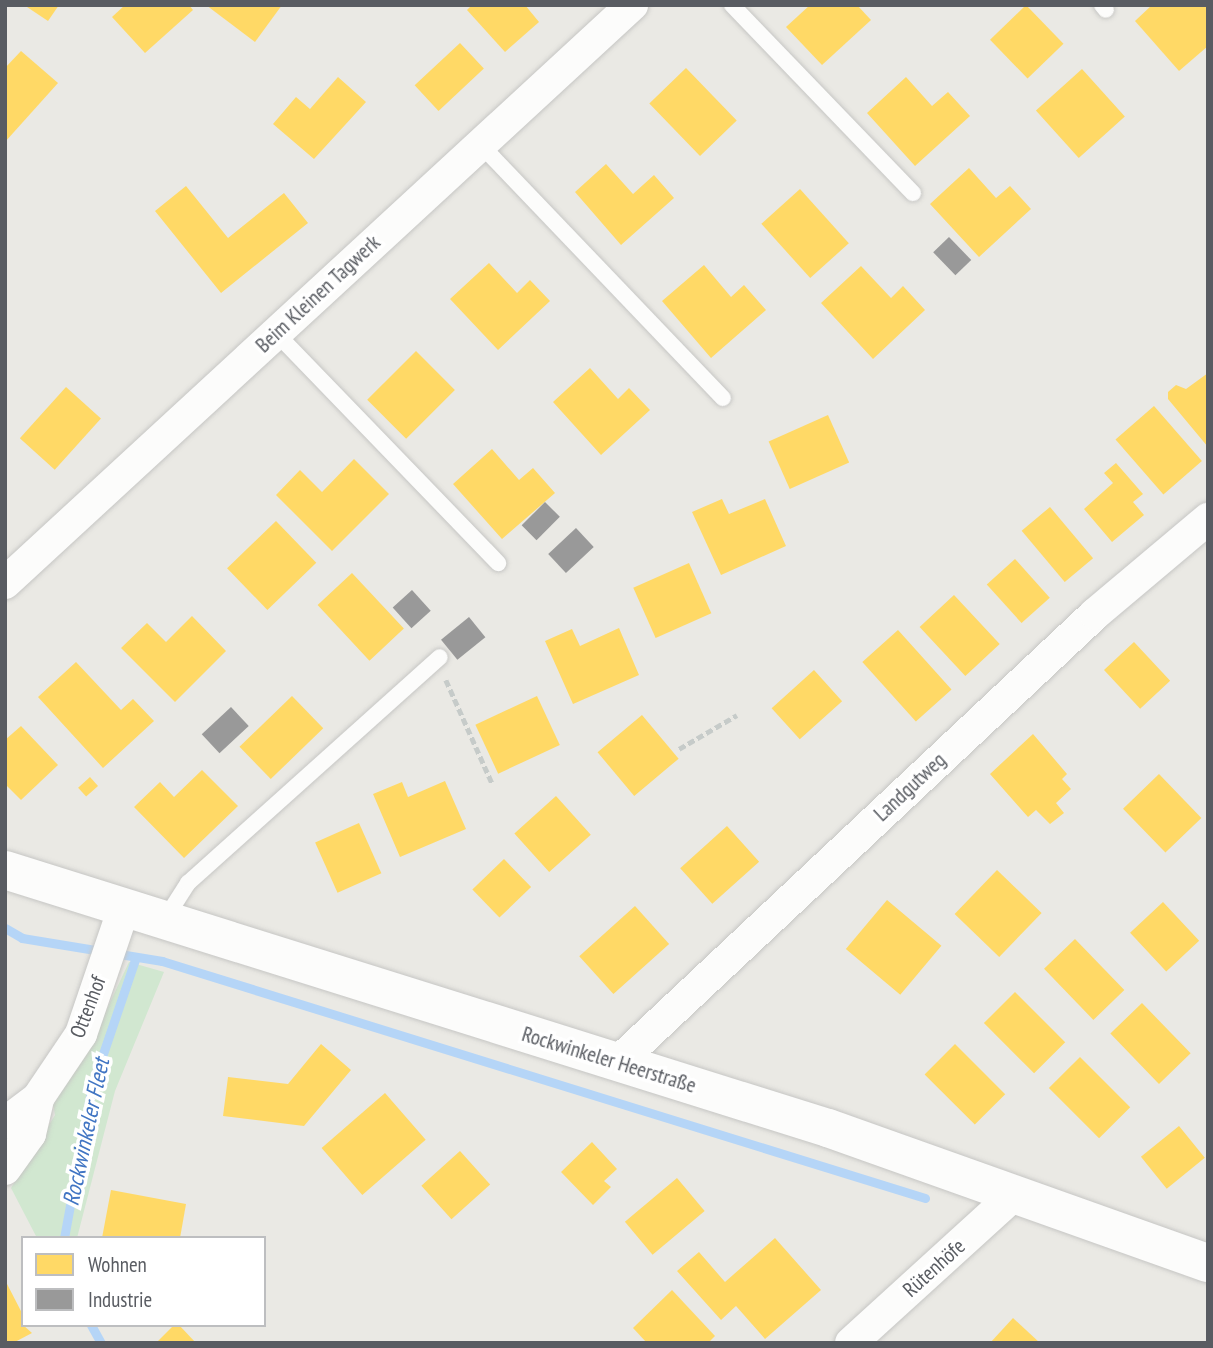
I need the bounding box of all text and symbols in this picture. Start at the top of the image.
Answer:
street label: Beim Kleinen Tagwerk [250,230,386,358]
street label: Landgutweg [869,747,951,827]
street label: Ottenhof [65,972,111,1042]
street label: Rockwinkeler Heerstraße [519,1022,699,1098]
water label: Rockwinkeler Fleet [57,1056,115,1208]
street label: Rütenhöfe [898,1234,970,1302]
legend [21,1236,266,1327]
text: Wohnen [88,1251,147,1278]
text: Industrie [88,1286,152,1313]

